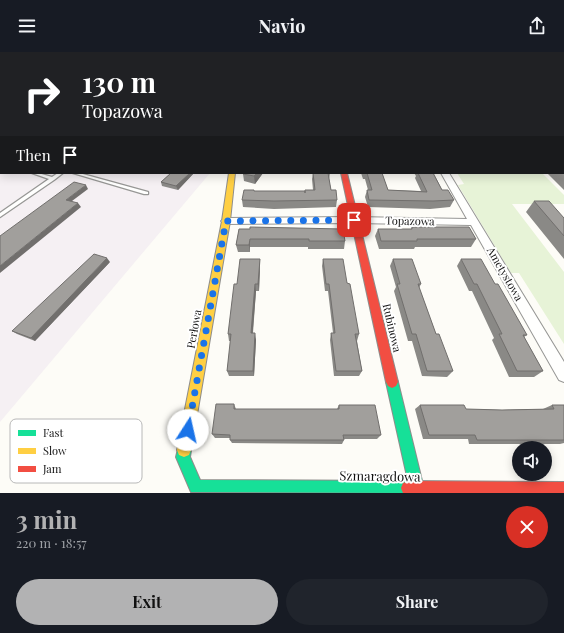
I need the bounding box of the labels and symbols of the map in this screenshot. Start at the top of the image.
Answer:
pin [337,203,371,237]
street label: Topazowa [385,213,435,228]
street label: Ametystowa [483,243,527,304]
street label: Rubinowa [380,302,405,354]
street label: Perłowa [183,308,204,350]
position arrow [167,409,209,451]
legend [10,419,142,483]
text: Fast [43,425,63,440]
text: Slow [43,443,67,458]
text: Jam [42,461,62,476]
street label: Szmaragdowa [339,466,421,485]

